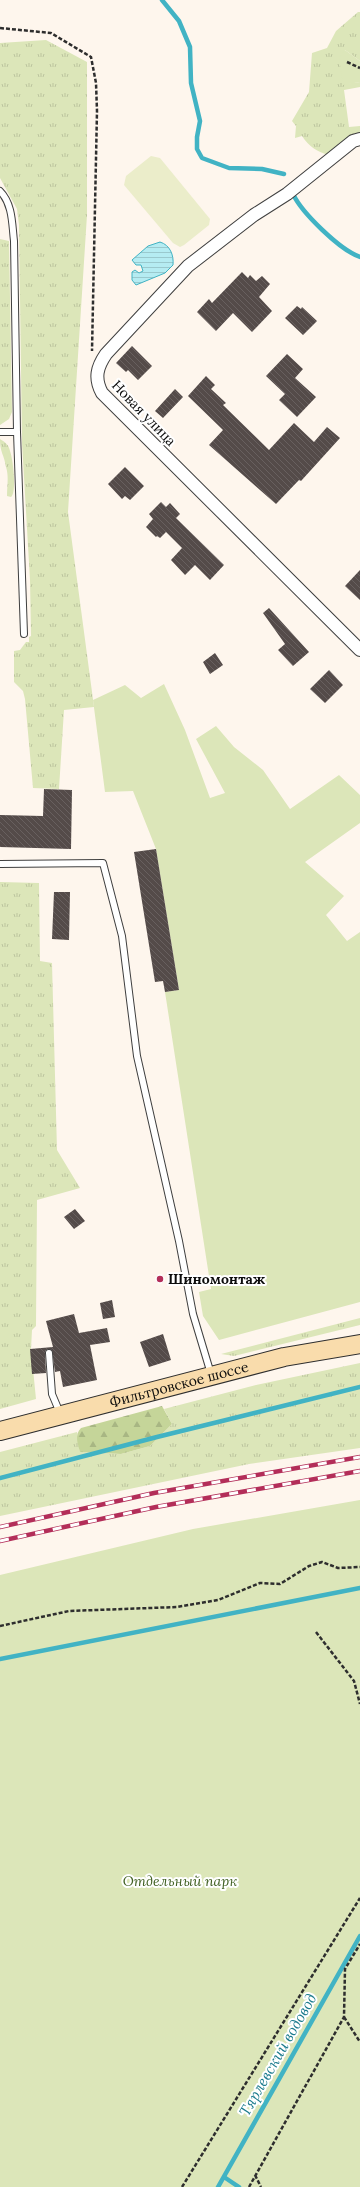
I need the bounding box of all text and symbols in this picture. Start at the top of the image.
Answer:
street label: Новая улица [108,376,180,450]
place label: Шиномонтаж [168,1270,266,1288]
marker: Шиномонтаж [155,1274,165,1284]
street label: Фильтровское шоссе [108,1358,251,1411]
park label: Отдельный парк [123,1872,237,1890]
water label: Тярлевский водовод [235,1990,320,2120]

